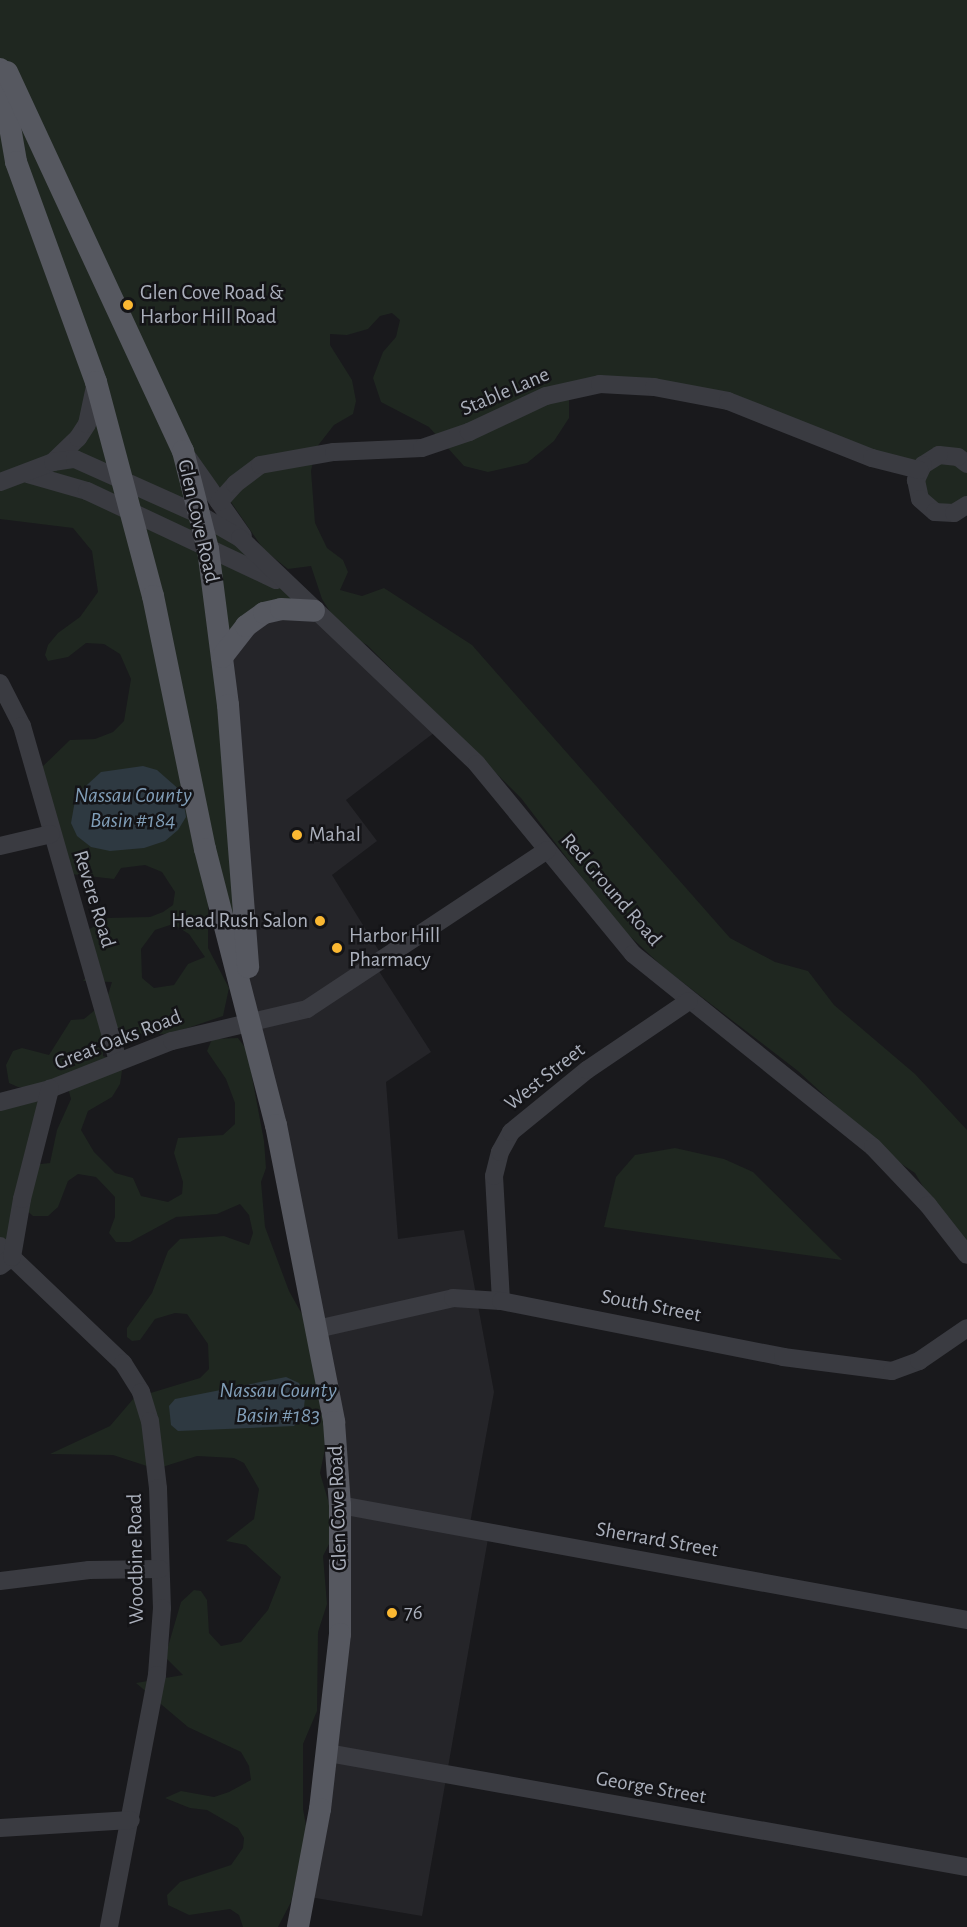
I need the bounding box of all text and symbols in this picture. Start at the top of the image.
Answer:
place label: Glen Cove Road & Harbor Hill Road [140,280,284,330]
marker: Glen Cove Road & Harbor Hill Road [121,298,135,312]
street label: Stable Lane [457,362,553,422]
street label: Glen Cove Road [172,457,224,585]
water label: Nassau County Basin #184 [74,782,192,834]
place label: Mahal [309,822,361,848]
marker: Mahal [290,828,304,842]
street label: Red Ground Road [555,828,667,952]
street label: Revere Road [67,847,121,951]
place label: Head Rush Salon [171,908,308,934]
marker: Head Rush Salon [313,914,327,928]
place label: Harbor Hill Pharmacy [349,923,440,973]
marker: Harbor Hill Pharmacy [330,941,344,955]
street label: Great Oaks Road [51,1004,185,1076]
street label: West Street [500,1038,590,1116]
street label: South Street [599,1284,703,1328]
water label: Nassau County Basin #183 [219,1377,337,1428]
street label: Glen Cove Road [323,1445,353,1571]
street label: Woodbine Road [122,1493,150,1625]
street label: Sherrard Street [594,1517,720,1563]
place label: 76 [404,1600,423,1626]
marker: 76 [385,1606,399,1620]
street label: George Street [594,1766,708,1810]

